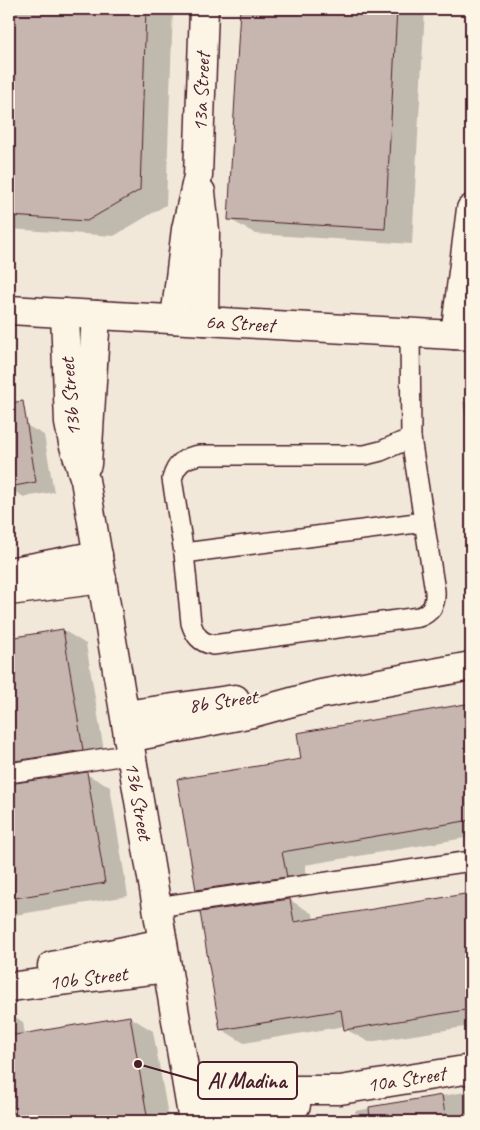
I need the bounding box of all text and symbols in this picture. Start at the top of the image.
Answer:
street label: 13a Street [187,49,215,132]
street label: 6a Street [205,308,278,338]
street label: 13b Street [53,355,86,437]
street label: 8b Street [187,683,261,719]
street label: 13b Street [119,760,159,844]
street label: 10b Street [47,960,131,996]
street label: 10a Street [365,1060,450,1098]
callout: Al Madina [198,1062,297,1099]
text: Al Madina [208,1067,288,1095]

